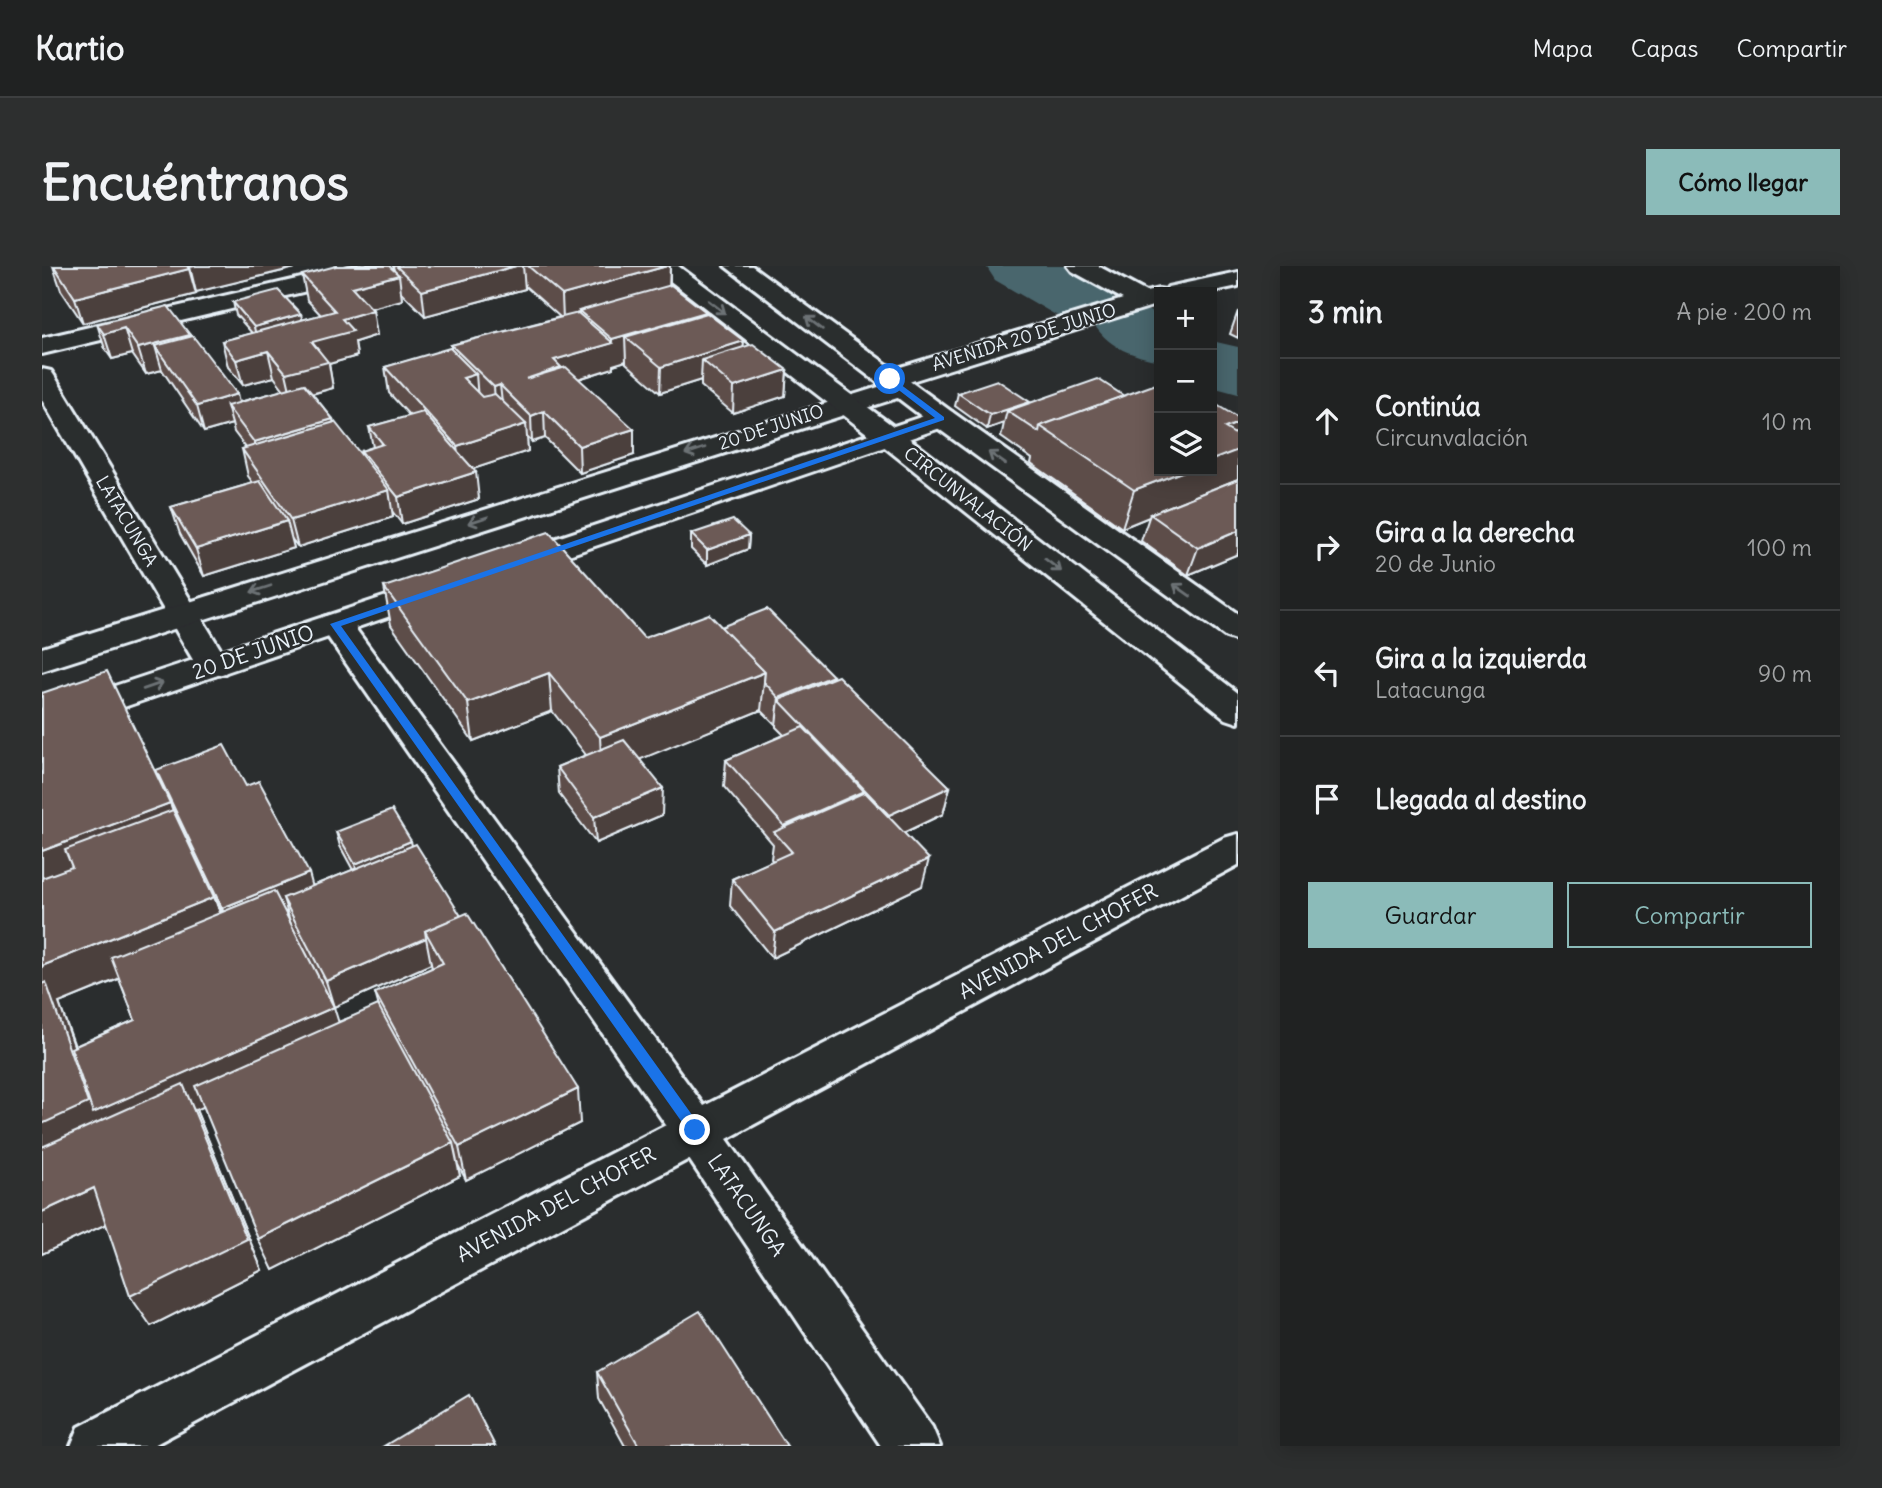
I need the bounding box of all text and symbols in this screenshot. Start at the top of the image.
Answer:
text: Kartio [35,27,125,69]
text: Mapa [1532,33,1593,63]
text: Capas [1631,33,1698,63]
text: Compartir [1736,33,1847,63]
button: Cómo llegar [1646,149,1840,215]
text: Encuéntranos [42,152,349,213]
map controls [1154,287,1217,476]
button: + [1154,287,1217,350]
text: 3 min [1308,293,1383,331]
text: A pie · 200 m [1677,297,1812,326]
street label: AVENIDA 20 DE JUNIO [929,298,1119,376]
one-way arrow [708,299,727,314]
one-way arrow [805,316,824,330]
button: − [1154,350,1217,413]
route start [874,363,905,394]
text: Continúa [1375,390,1481,423]
street label: 20 DE JUNIO [715,399,827,455]
icon: ahead [1308,402,1346,440]
text: 10 m [1762,407,1812,436]
button: layers [1154,413,1217,476]
text: Circunvalación [1375,423,1528,452]
street label: CIRCUNVALACIÓN [899,442,1037,556]
one-way arrow [684,446,706,459]
one-way arrow [988,451,1007,465]
street label: LATACUNGA [91,471,163,571]
one-way arrow [468,515,490,528]
text: Gira a la derecha [1375,516,1575,549]
icon: right [1308,528,1346,566]
text: 100 m [1747,533,1812,562]
text: 20 de Junio [1375,549,1496,578]
one-way arrow [1043,558,1062,573]
one-way arrow [1173,583,1192,597]
one-way arrow [251,584,273,596]
street label: 20 DE JUNIO [188,618,318,686]
text: Gira a la izquierda [1375,642,1587,675]
icon: left [1308,654,1346,692]
text: 90 m [1758,659,1812,688]
text: Latacunga [1375,675,1486,704]
one-way arrow [142,678,164,691]
icon: arrive [1308,780,1346,818]
text: Llegada al destino [1375,783,1587,816]
street label: AVENIDA DEL CHOFER [954,877,1162,1005]
button: Guardar [1308,882,1553,948]
button: Compartir [1567,882,1812,948]
route end [679,1114,710,1145]
street label: AVENIDA DEL CHOFER [452,1140,660,1268]
street label: LATACUNGA [702,1149,792,1261]

